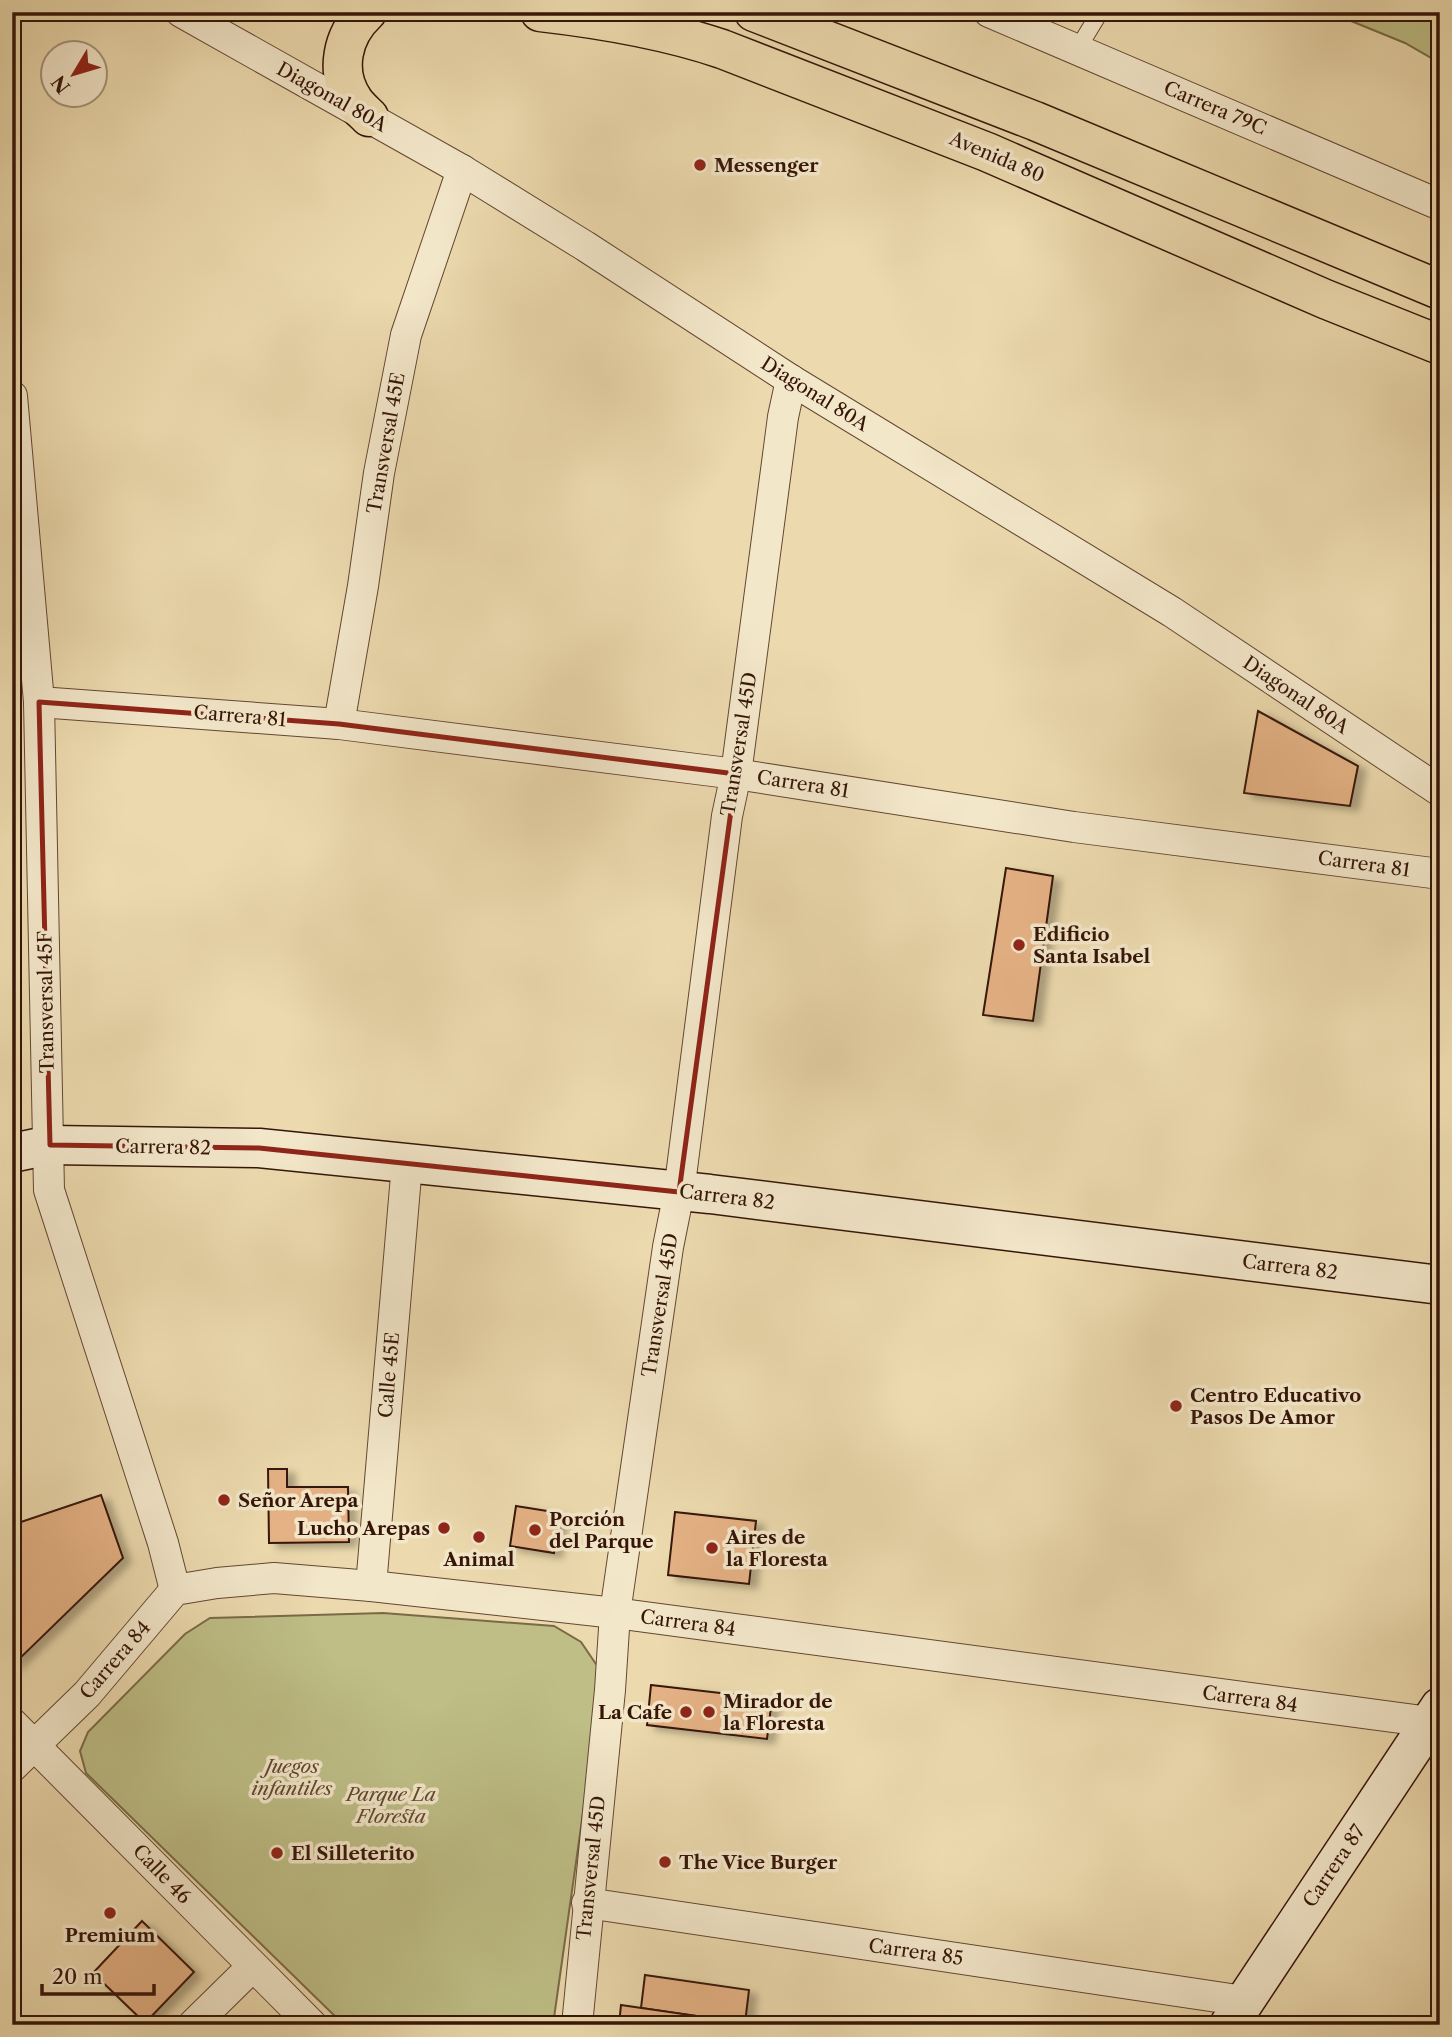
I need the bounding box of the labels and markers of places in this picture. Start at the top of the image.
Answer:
place label: Messenger [714,154,819,177]
marker: Messenger [692,157,708,173]
place label: Edificio Santa Isabel [1033,923,1151,968]
marker: Edificio Santa Isabel [1011,937,1027,953]
place label: Centro Educativo Pasos De Amor [1190,1384,1361,1429]
marker: Centro Educativo Pasos De Amor [1168,1398,1184,1414]
place label: Señor Arepa [238,1489,360,1512]
marker: Señor Arepa [216,1492,232,1508]
place label: Porción del Parque [549,1508,654,1553]
place label: Lucho Arepas [297,1517,430,1540]
marker: Lucho Arepas [436,1520,452,1536]
marker: Porción del Parque [527,1522,543,1538]
place label: Aires de la Floresta [725,1526,829,1571]
marker: Animal [471,1529,487,1545]
marker: Aires de la Floresta [704,1540,720,1556]
place label: Animal [442,1548,515,1571]
place label: Mirador de la Floresta [723,1690,833,1735]
place label: La Cafe [598,1701,672,1724]
marker: La Cafe [678,1704,694,1720]
marker: Mirador de la Floresta [701,1704,717,1720]
place label: El Silleterito [291,1842,415,1865]
marker: El Silleterito [269,1845,285,1861]
place label: The Vice Burger [679,1851,838,1874]
marker: The Vice Burger [657,1854,673,1870]
marker: Premium [102,1905,118,1921]
place label: Premium [65,1924,155,1947]

